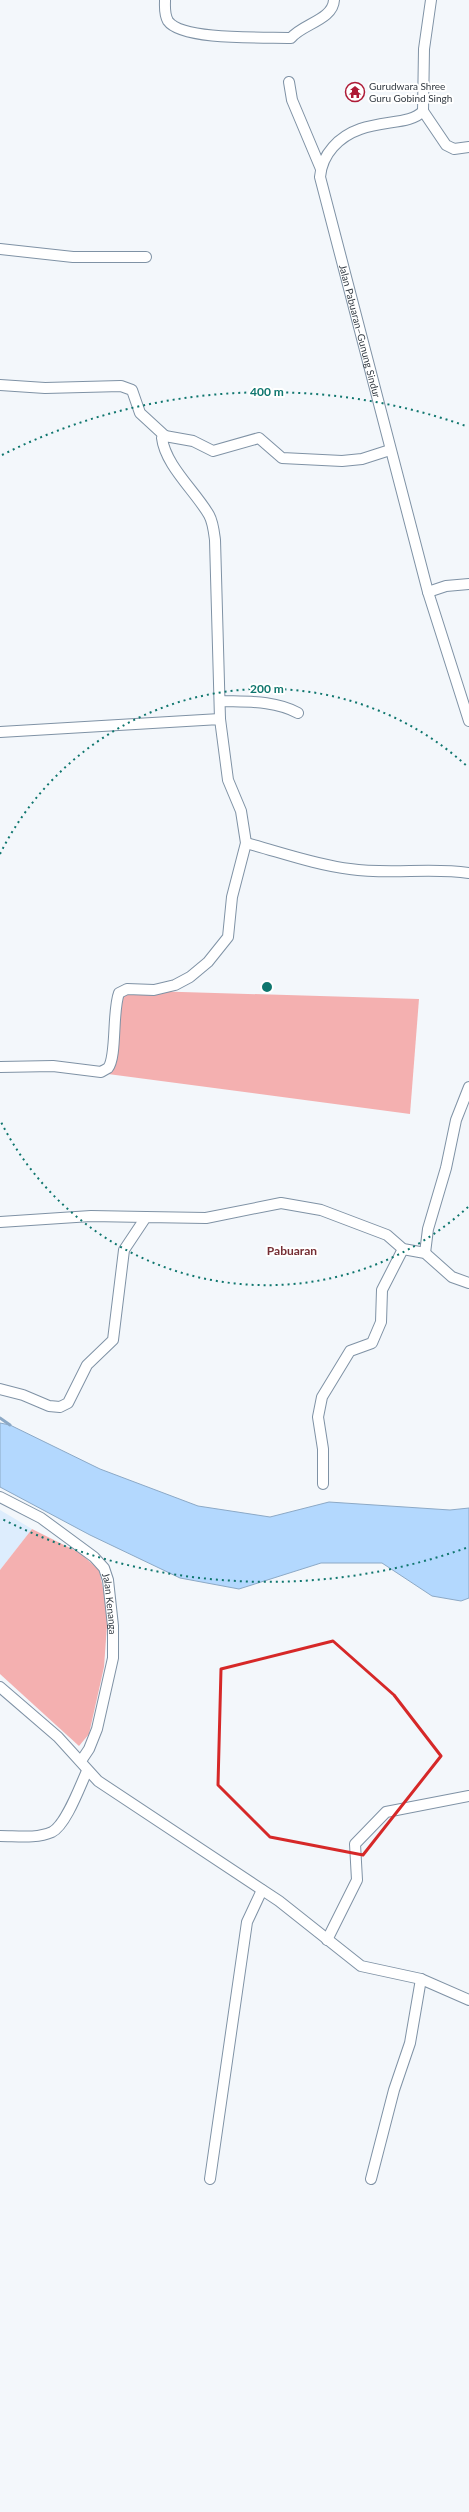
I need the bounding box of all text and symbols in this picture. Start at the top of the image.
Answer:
place label: Gurudwara Shree Guru Gobind Singh [369,80,452,104]
temple icon: Gurudwara Shree Guru Gobind Singh [344,81,366,103]
street label: Jalan Pabuaran–Gunung Sindur [337,263,383,399]
text: 400 m [250,384,284,399]
text: 200 m [250,681,284,696]
centre of rings [260,980,274,994]
district label: Pabuaran [267,1243,317,1258]
street label: Jalan Kenanga [100,1571,119,1635]

